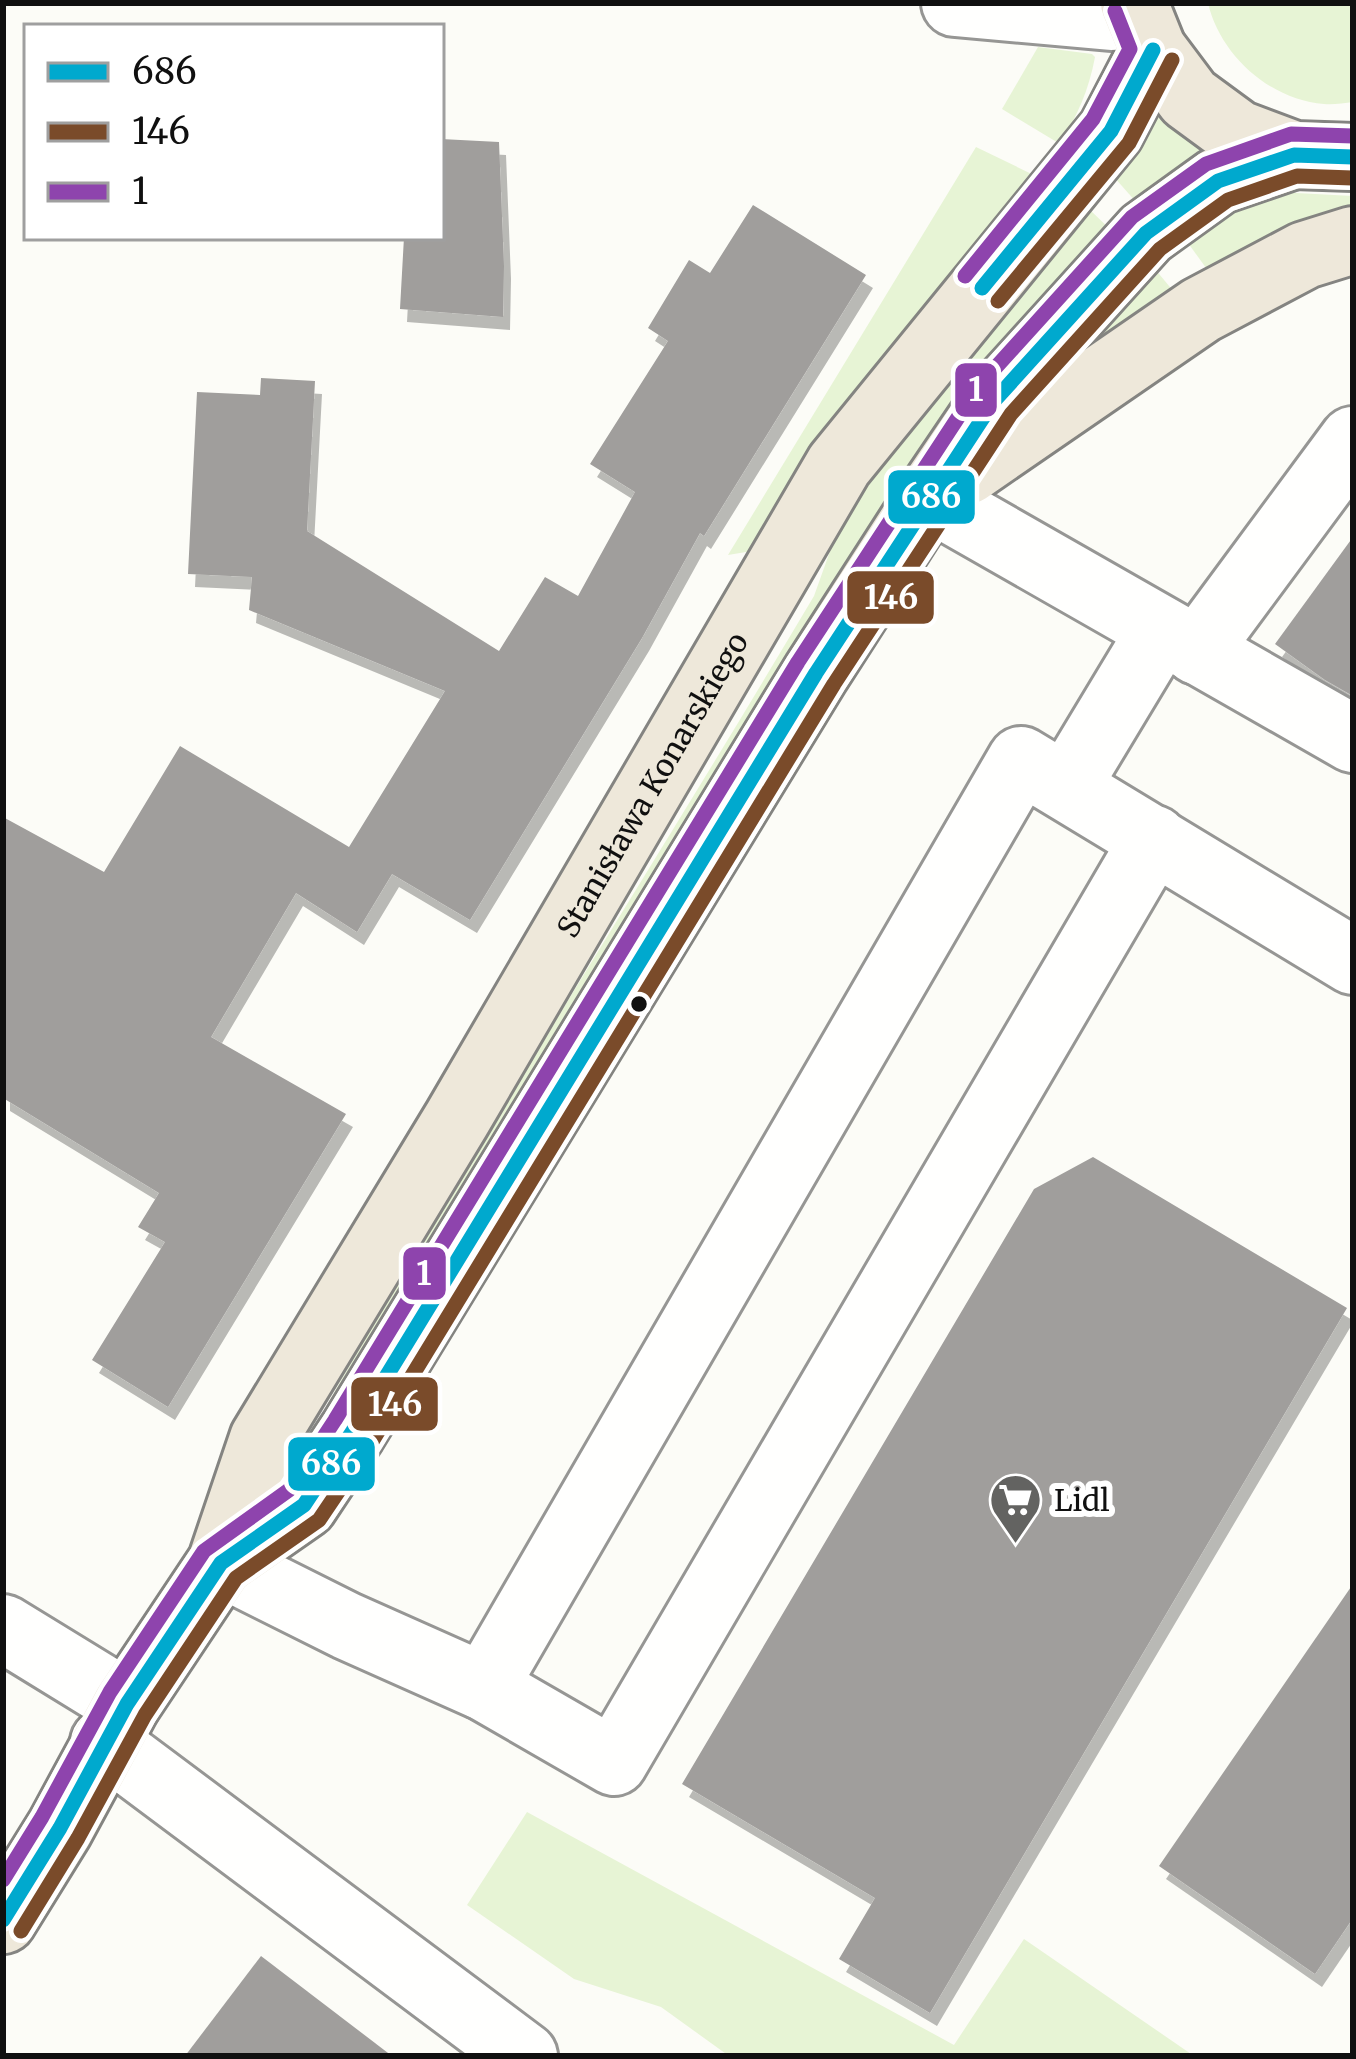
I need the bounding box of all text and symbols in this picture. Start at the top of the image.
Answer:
legend [24,24,444,240]
text: 686 [132,49,197,94]
text: 146 [132,109,190,154]
text: 1 [132,169,148,214]
line badge: 1 [953,361,999,419]
text: 1 [968,369,984,410]
line badge: 686 [886,468,977,526]
text: 686 [901,476,961,517]
line badge: 146 [845,569,936,626]
text: 146 [864,577,918,618]
street label: Stanisława Konarskiego [548,625,756,944]
unlabelled marker [628,993,650,1015]
line badge: 1 [401,1245,448,1302]
text: 1 [416,1253,432,1294]
line badge: 146 [349,1375,440,1433]
text: 146 [368,1384,422,1425]
line badge: 686 [286,1435,377,1493]
text: 686 [301,1443,361,1484]
supermarket icon: Lidl [987,1472,1043,1546]
place label: Lidl [1054,1481,1110,1519]

